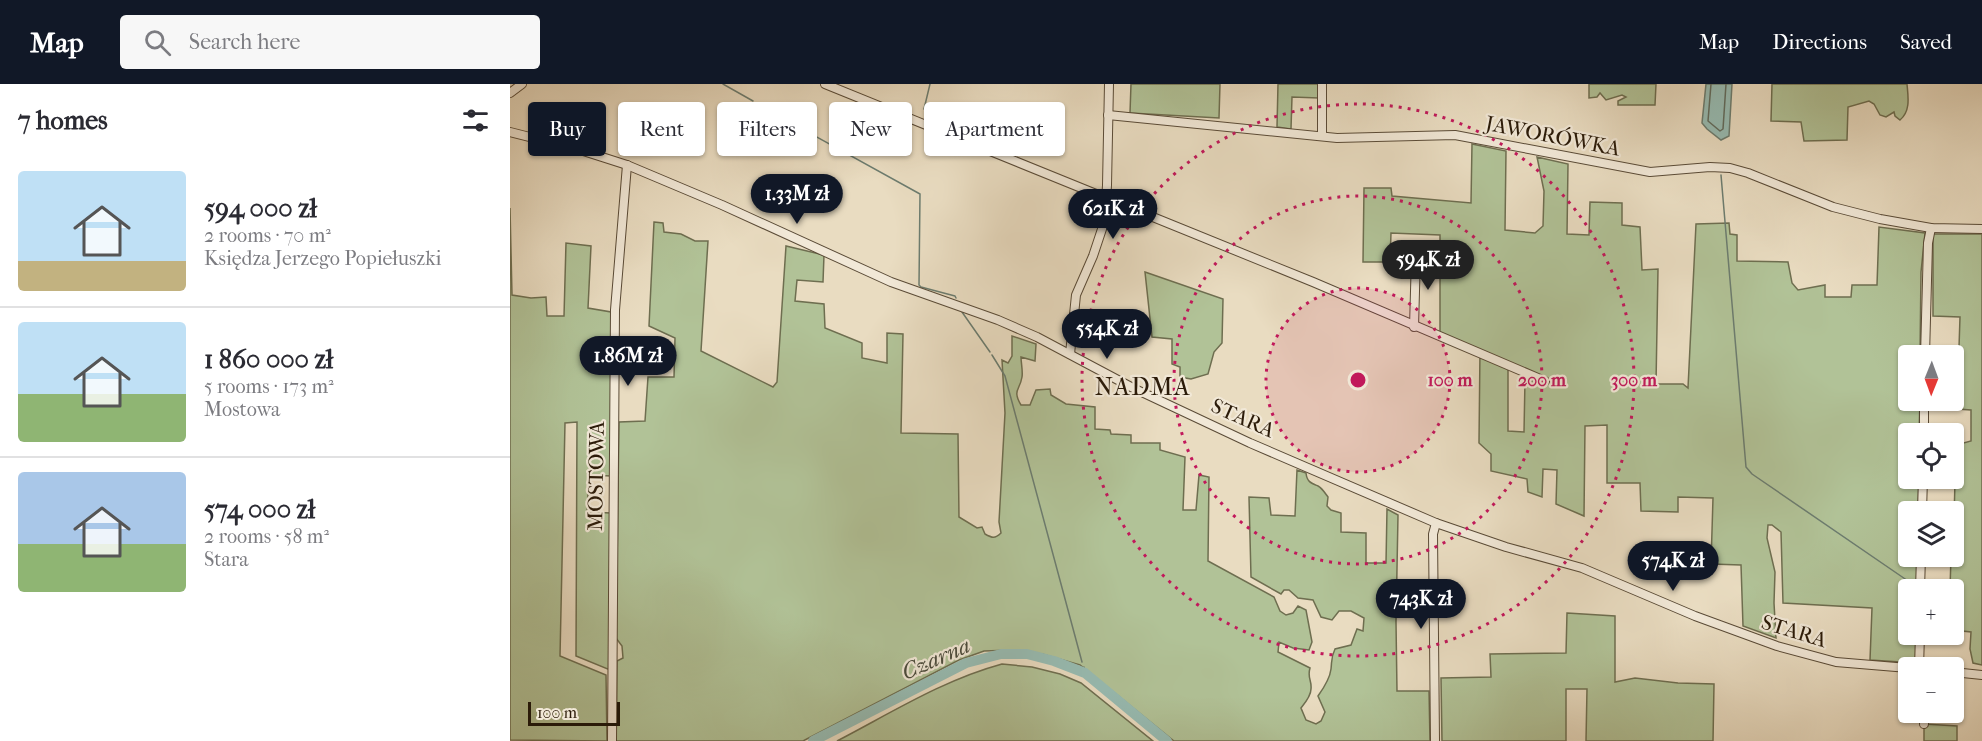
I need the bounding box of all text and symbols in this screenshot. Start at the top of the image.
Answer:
search box [120,15,540,69]
text: Map [30,26,84,59]
icon: search [141,26,174,59]
text: Search here [189,29,300,55]
text: Map [1699,30,1739,54]
text: Directions [1772,30,1867,54]
text: Saved [1900,30,1952,54]
chip: Buy [528,102,606,156]
chip: Rent [618,102,705,156]
chip: Filters [717,102,817,156]
chip: New [829,102,912,156]
chip: Apartment [924,102,1065,156]
icon: filters [459,104,492,137]
text: 7 homes [18,105,108,136]
street label: JAWORÓWKA [1482,110,1623,161]
pin: 1.33M zł [735,174,859,225]
text: 1.33M zł [765,182,829,205]
pin: 621K zł [1058,189,1168,240]
text: 594 000 zł [204,193,317,224]
icon: home [66,195,138,267]
text: 621K zł [1082,197,1144,220]
text: 2 rooms · 70 m² [204,224,331,247]
pin: 594K zł [1373,240,1483,291]
text: Księdza Jerzego Popiełuszki [204,247,441,270]
text: 594K zł [1396,248,1460,271]
pin: 554K zł [1052,309,1162,360]
text: 554K zł [1076,317,1138,340]
pin: 1.86M zł [566,336,690,387]
text: 1 860 000 zł [204,344,333,375]
text: 1.86M zł [594,344,662,367]
north arrow [1898,345,1964,411]
map controls [1898,345,1964,723]
icon: home [66,346,138,418]
centre of rings [1348,370,1368,390]
text: 100 m [1427,370,1474,391]
text: 200 m [1518,370,1567,391]
text: 300 m [1611,370,1658,391]
district label: NADMA [1095,373,1191,401]
text: 5 rooms · 173 m² [204,375,334,398]
street label: STARA [1208,393,1279,443]
text: Mostowa [204,398,280,421]
street label: MOSTOWA [583,421,609,531]
button: locate [1898,423,1964,489]
text: 574 000 zł [204,494,315,525]
icon: home [66,496,138,568]
button: layers [1898,501,1964,567]
text: 2 rooms · 58 m² [204,525,329,548]
pin: 574K zł [1618,541,1728,592]
text: Stara [204,548,248,571]
text: 574K zł [1642,549,1704,572]
pin: 743K zł [1366,579,1476,630]
button: + [1898,579,1964,645]
text: 743K zł [1390,587,1452,610]
street label: STARA [1758,610,1830,652]
water label: Czarna [898,632,974,686]
button: − [1898,657,1964,723]
scale bar [528,699,620,726]
text: 100 m [537,703,577,722]

